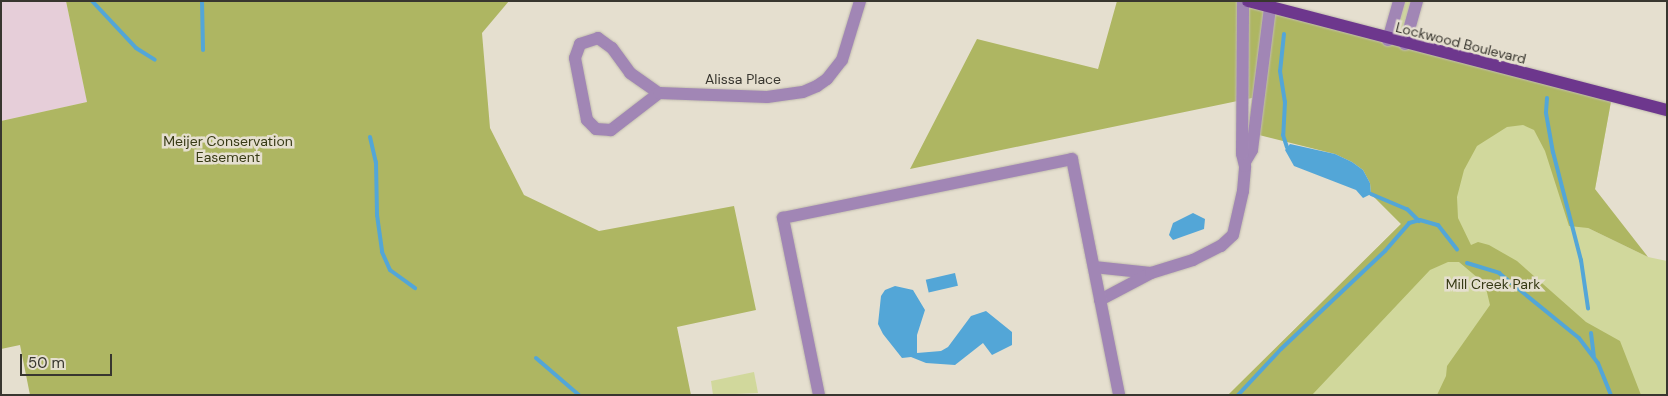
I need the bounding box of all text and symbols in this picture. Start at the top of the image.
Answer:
street label: Lockwood Boulevard [1394,19,1528,67]
street label: Alissa Place [705,71,781,87]
park label: Meijer Conservation Easement [163,133,293,166]
park label: Mill Creek Park [1446,276,1540,292]
scale bar [22,344,115,376]
text: 50 m [28,353,65,373]

